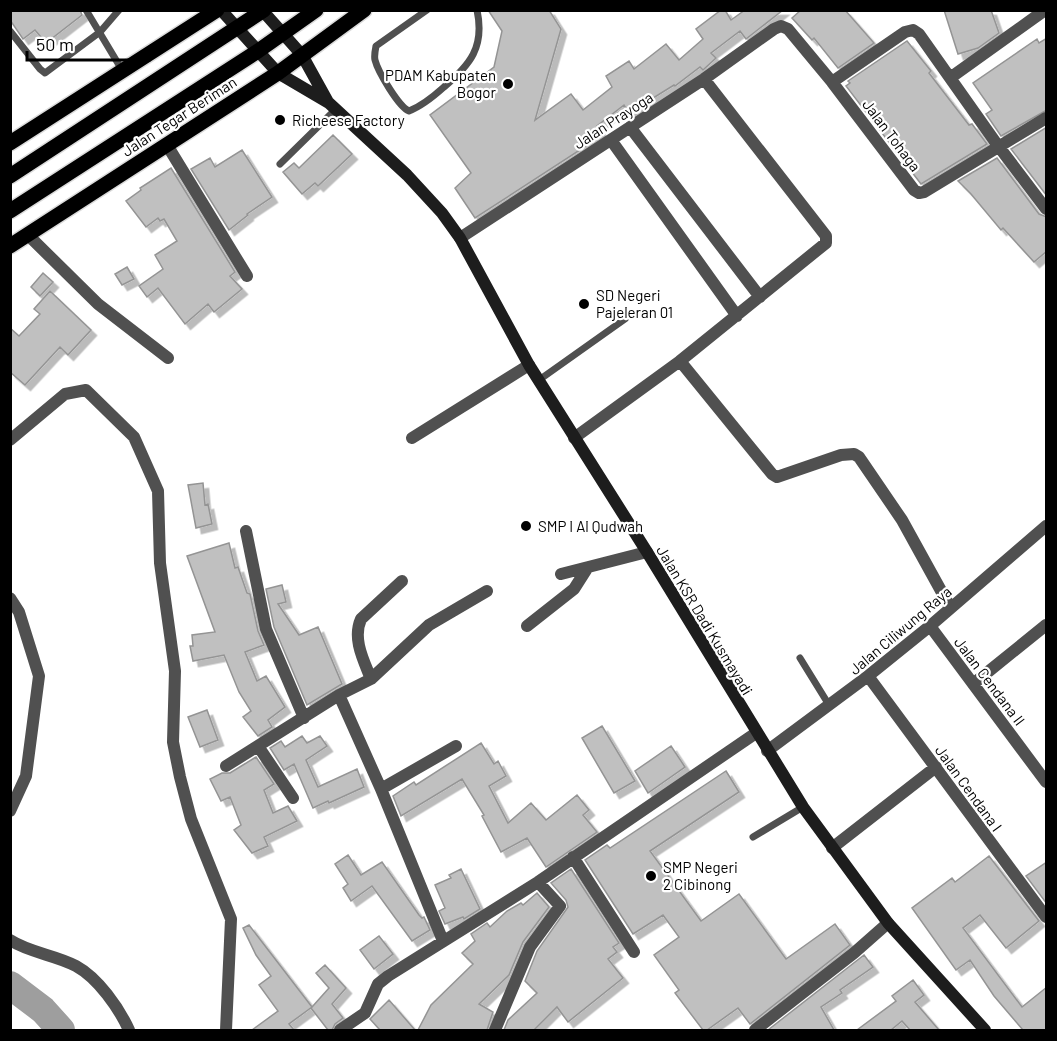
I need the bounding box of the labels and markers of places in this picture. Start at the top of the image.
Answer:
place label: PDAM Kabupaten Bogor [385,66,497,101]
marker: PDAM Kabupaten Bogor [501,77,515,91]
place label: Richeese Factory [292,111,405,129]
marker: Richeese Factory [273,113,287,127]
place label: SD Negeri Pajeleran 01 [596,286,673,321]
marker: SD Negeri Pajeleran 01 [577,297,591,311]
place label: SMP I Al Qudwah [538,517,643,535]
marker: SMP I Al Qudwah [519,519,533,533]
place label: SMP Negeri 2 Cibinong [663,858,738,893]
marker: SMP Negeri 2 Cibinong [644,869,658,883]

